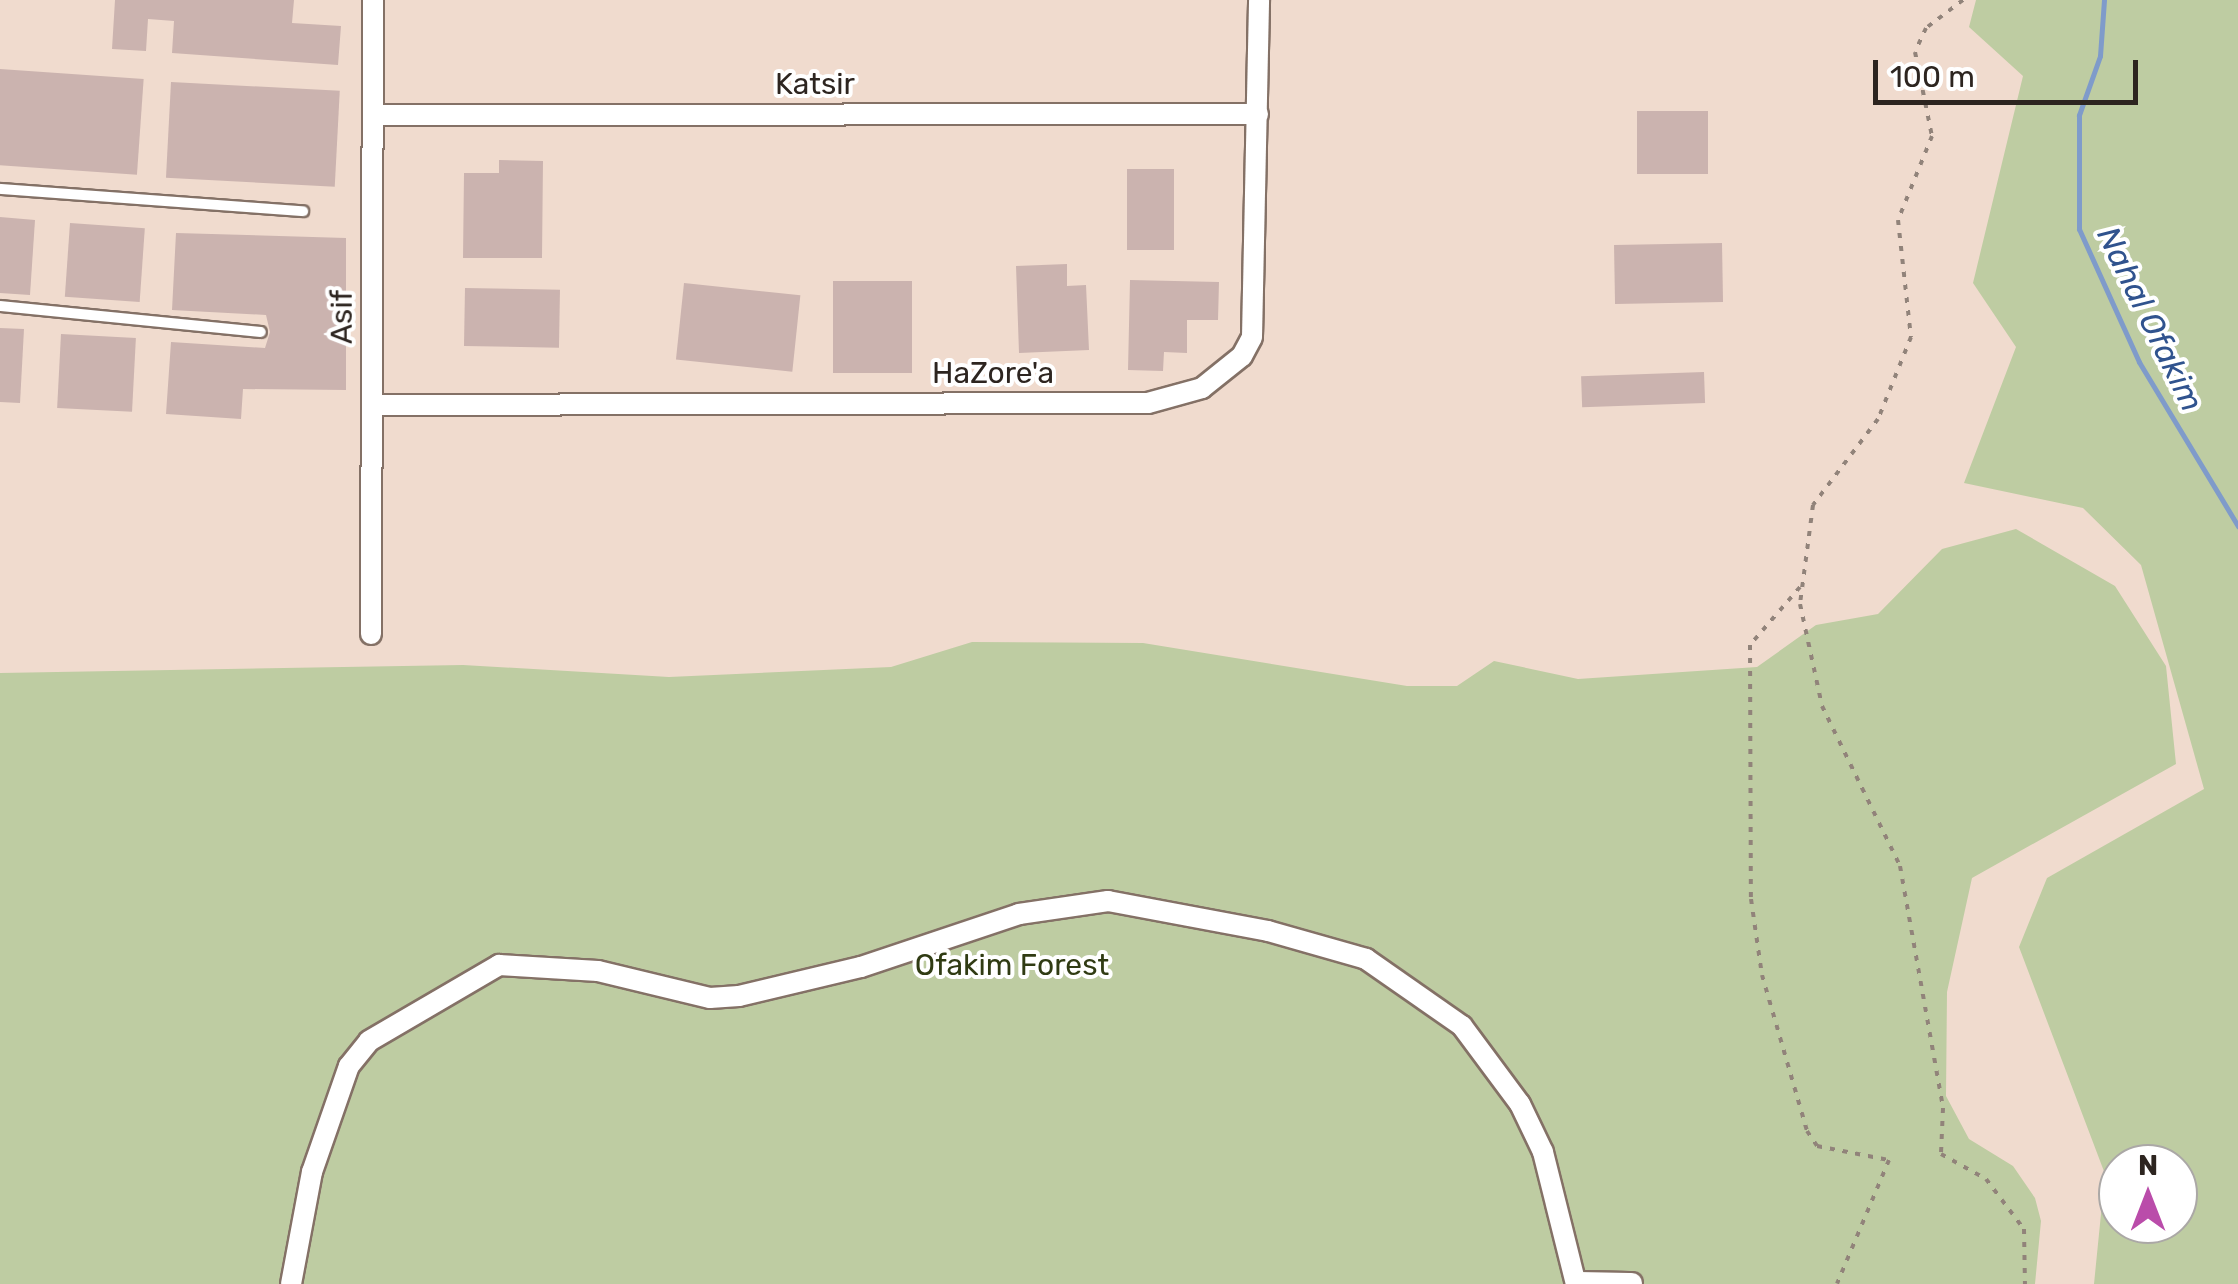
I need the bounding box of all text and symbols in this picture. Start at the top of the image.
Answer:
scale bar [1878,40,2143,102]
text: 100 m [1890,59,1975,95]
street label: Katsir [775,66,855,102]
water label: Nahal Ofakim [2089,220,2211,418]
street label: Asif [324,290,360,344]
street label: HaZore'a [932,355,1054,391]
park label: Ofakim Forest [915,947,1109,983]
north arrow [2098,1144,2198,1244]
text: N [2138,1149,2158,1182]

